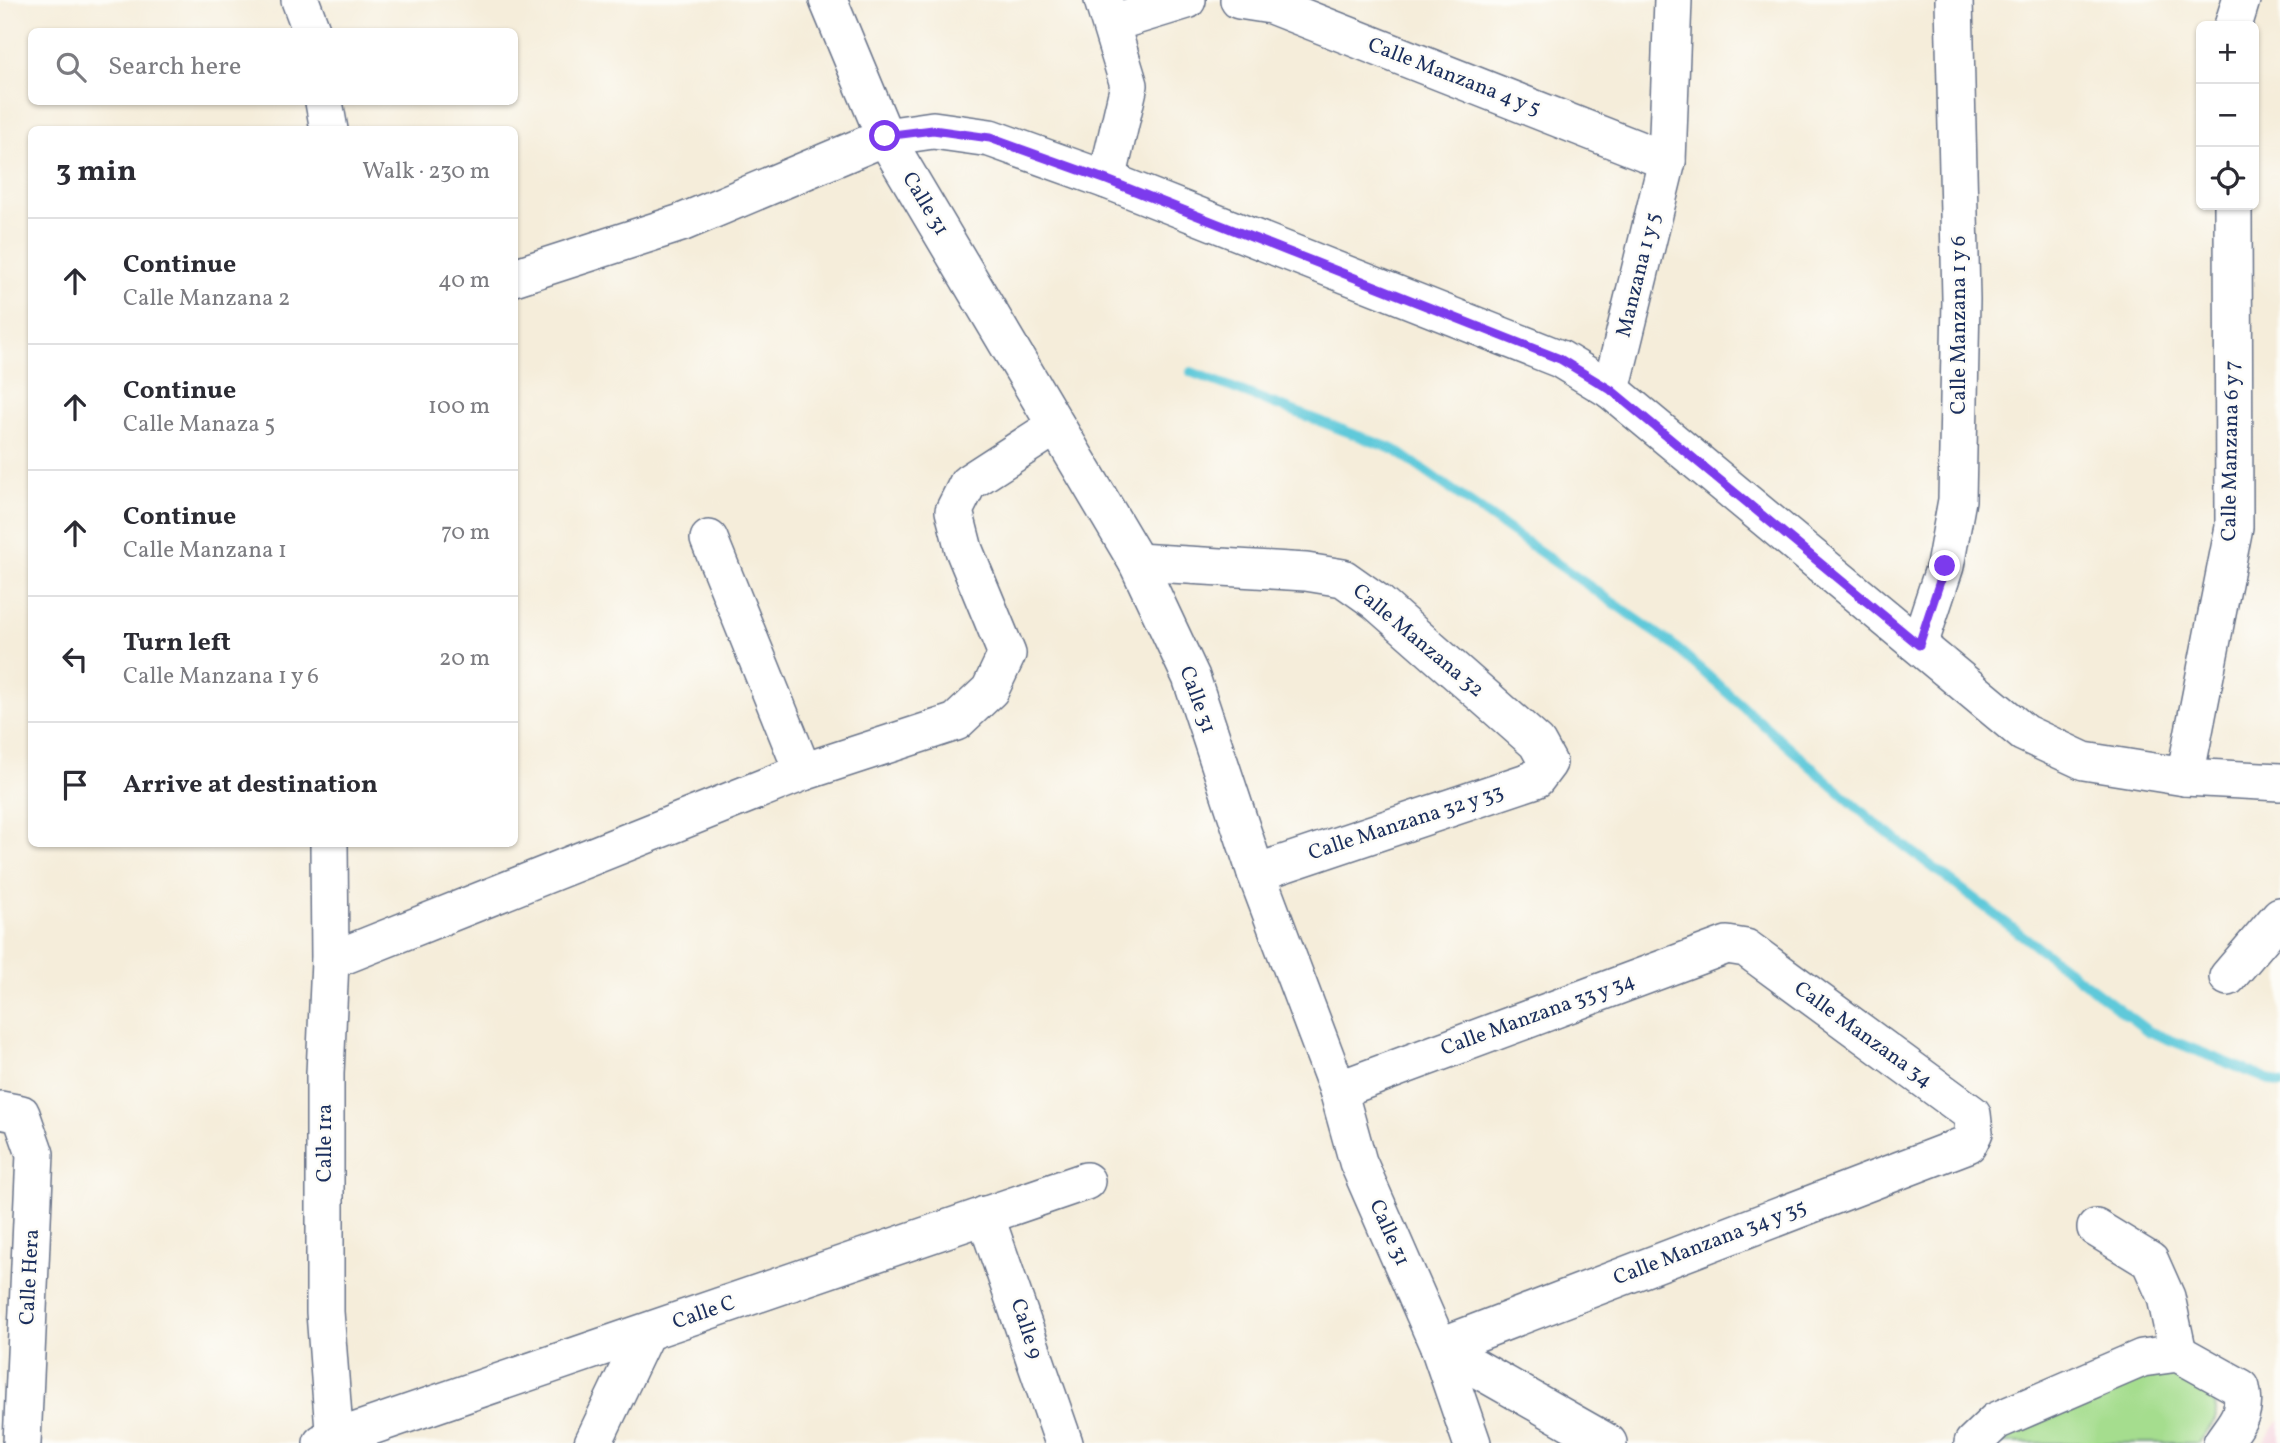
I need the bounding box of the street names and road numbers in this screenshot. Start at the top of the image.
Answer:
street label: Calle Manzana 4 y 5 [1363,31,1545,123]
street label: Calle 31 [895,167,955,241]
street label: Manzana 1 y 5 [1610,210,1668,340]
street label: Calle Manzana 1 y 6 [1945,236,1974,414]
street label: Calle Manzana 6 y 7 [2215,360,2247,542]
street label: Calle Manzana 32 [1346,577,1490,705]
street label: Calle 31 [1171,662,1223,738]
street label: Calle Manzana 32 y 33 [1305,778,1507,868]
street label: Calle Manzana 33 y 34 [1437,966,1639,1064]
street label: Calle Manzana 34 [1788,975,1938,1095]
street label: Calle 1ra [311,1104,340,1182]
street label: Calle Manzana 34 y 35 [1609,1193,1811,1293]
street label: Calle 31 [1362,1195,1416,1271]
street label: Calle Hera [13,1228,47,1326]
street label: Calle C [669,1289,739,1337]
street label: Calle 9 [1003,1295,1049,1363]

